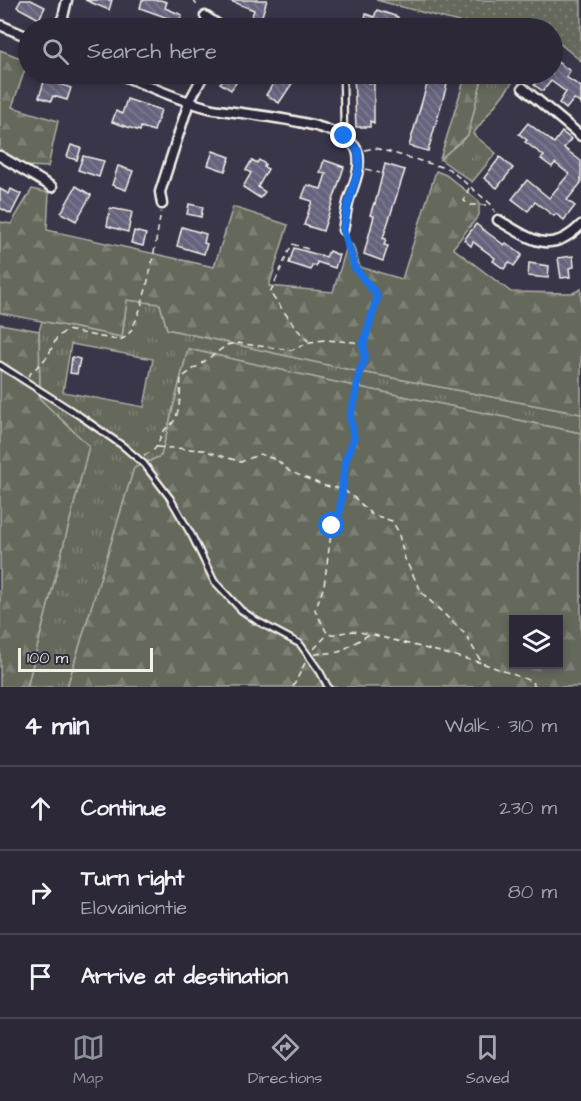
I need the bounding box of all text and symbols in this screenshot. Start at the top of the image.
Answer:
search box [18,18,563,84]
icon: search [39,35,72,68]
text: Search here [87,36,217,67]
route end [330,122,356,148]
route start [318,512,344,538]
map controls [509,615,563,669]
button: layers [509,615,563,669]
scale bar [18,645,153,672]
text: 100 m [27,647,68,669]
text: 4 min [24,708,89,744]
text: Walk · 310 m [445,712,557,740]
icon: ahead [24,792,57,825]
text: Continue [81,793,166,824]
text: 230 m [499,794,557,822]
text: Turn right [81,863,184,894]
icon: right [24,876,57,909]
text: 80 m [508,878,557,906]
text: Elovainiontie [81,894,187,922]
icon: arrive [24,960,57,993]
text: Arrive at destination [81,961,288,992]
tab: Map [72,1031,105,1089]
tab: Directions [248,1031,322,1089]
tab: Saved [466,1031,509,1089]

